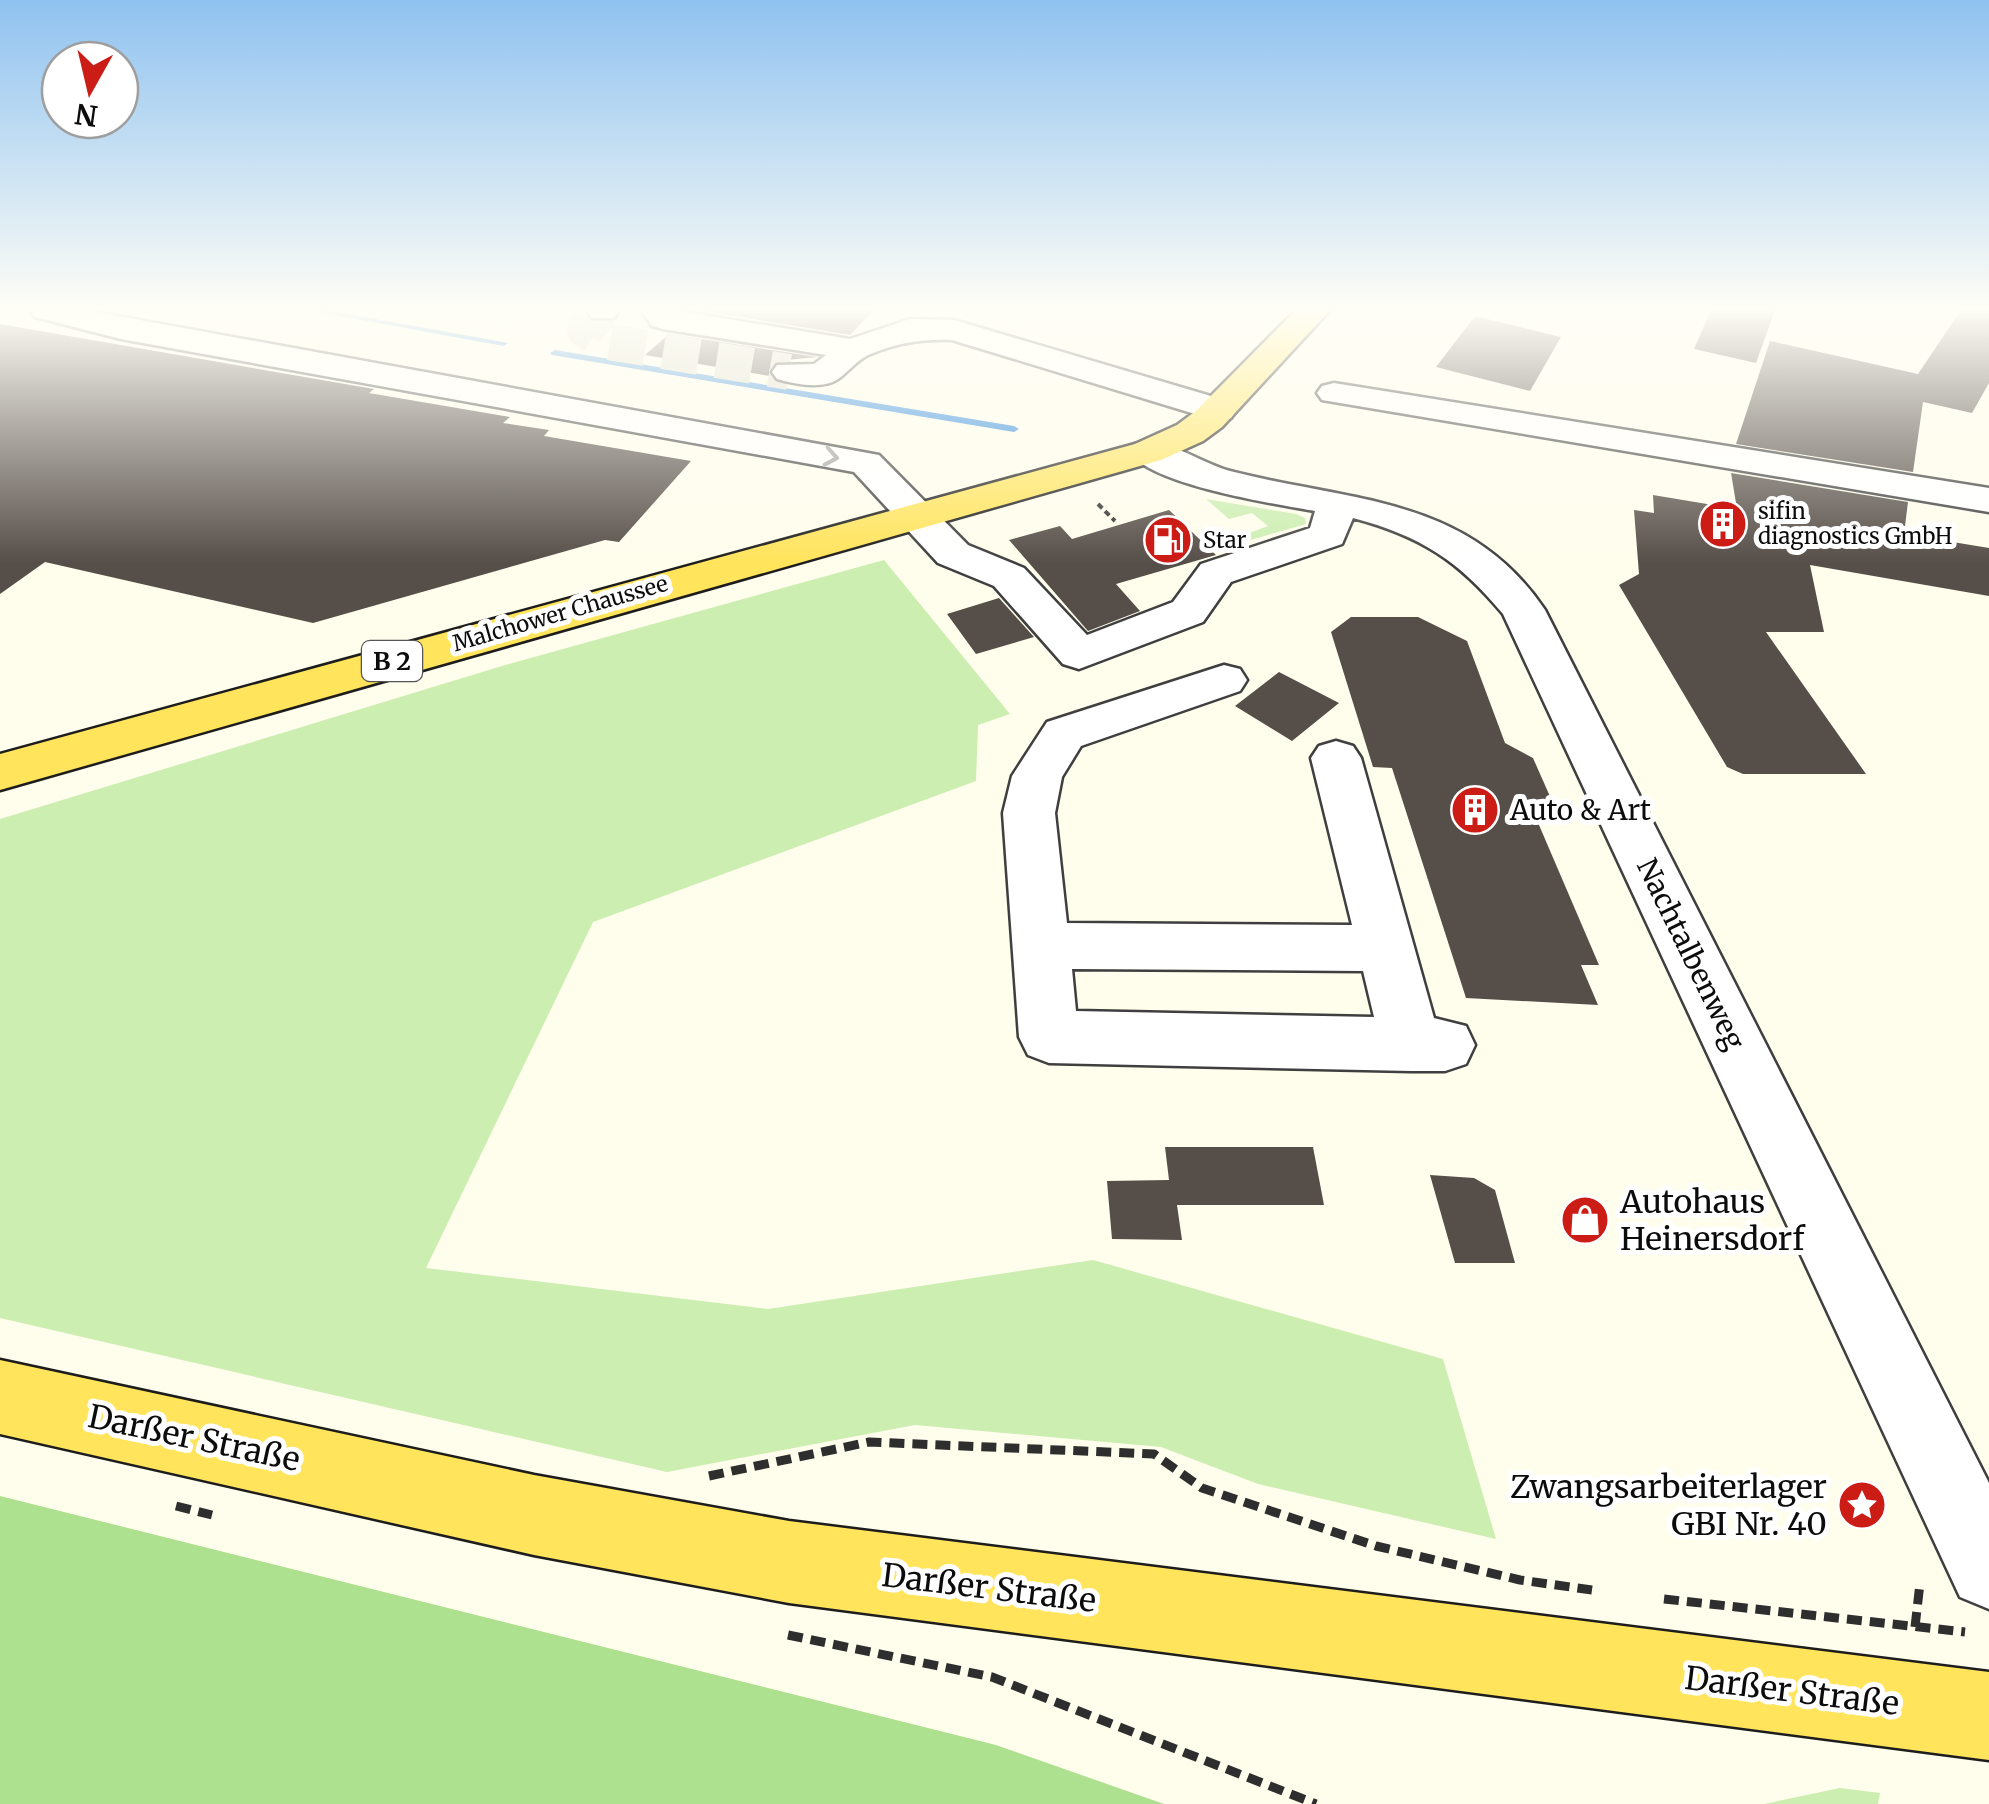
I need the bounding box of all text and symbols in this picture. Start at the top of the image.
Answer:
north arrow [40,40,140,140]
text: N [73,95,100,134]
one-way arrow [823,446,840,467]
place label: sifin diagnostics GmbH [1758,497,1953,550]
building icon: sifin diagnostics GmbH [1697,498,1749,550]
fuel station icon: Star [1142,514,1194,566]
place label: Star [1203,526,1246,554]
street label: Malchower Chaussee [449,569,671,657]
road number: B 2 [362,641,422,681]
building icon: Auto & Art [1449,784,1501,836]
place label: Auto & Art [1509,792,1651,828]
street label: Nachtalbenweg [1629,853,1753,1056]
place label: Autohaus Heinersdorf [1619,1182,1806,1259]
shop icon: Autohaus Heinersdorf [1559,1194,1611,1246]
street label: Darßer Straße [85,1396,303,1480]
place label: Zwangsarbeiterlager GBI Nr. 40 [1510,1467,1827,1544]
place icon: Zwangsarbeiterlager GBI Nr. 40 [1836,1479,1888,1531]
street label: Darßer Straße [880,1555,1098,1621]
street label: Darßer Straße [1683,1658,1901,1724]

